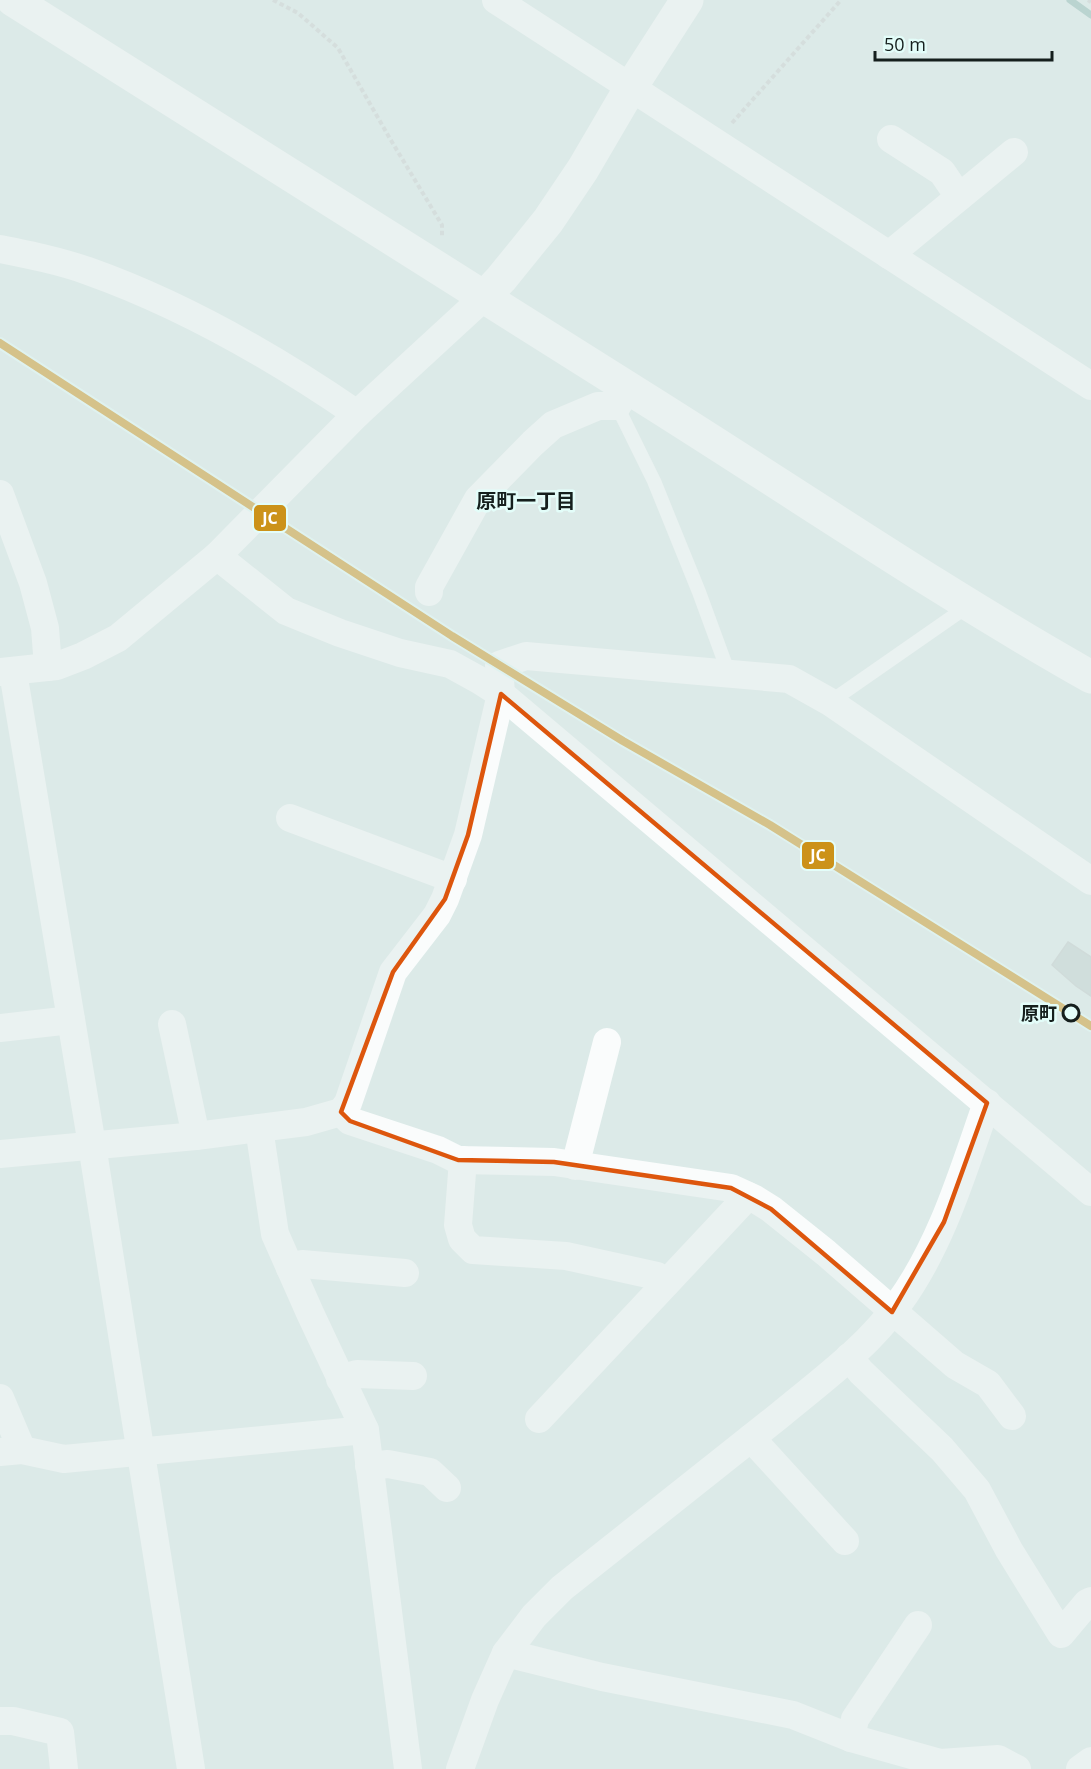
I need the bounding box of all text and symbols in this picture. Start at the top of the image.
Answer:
scale bar [875,24,1052,62]
text: 50 m [884,32,926,56]
district label: 原町一丁目 [476,487,576,514]
line badge: JC [253,504,287,532]
text: JC [260,507,278,529]
line badge: JC [801,841,835,870]
text: JC [808,844,826,866]
place label: 原町 [1021,1001,1057,1025]
marker: 原町 [1062,1004,1080,1022]

